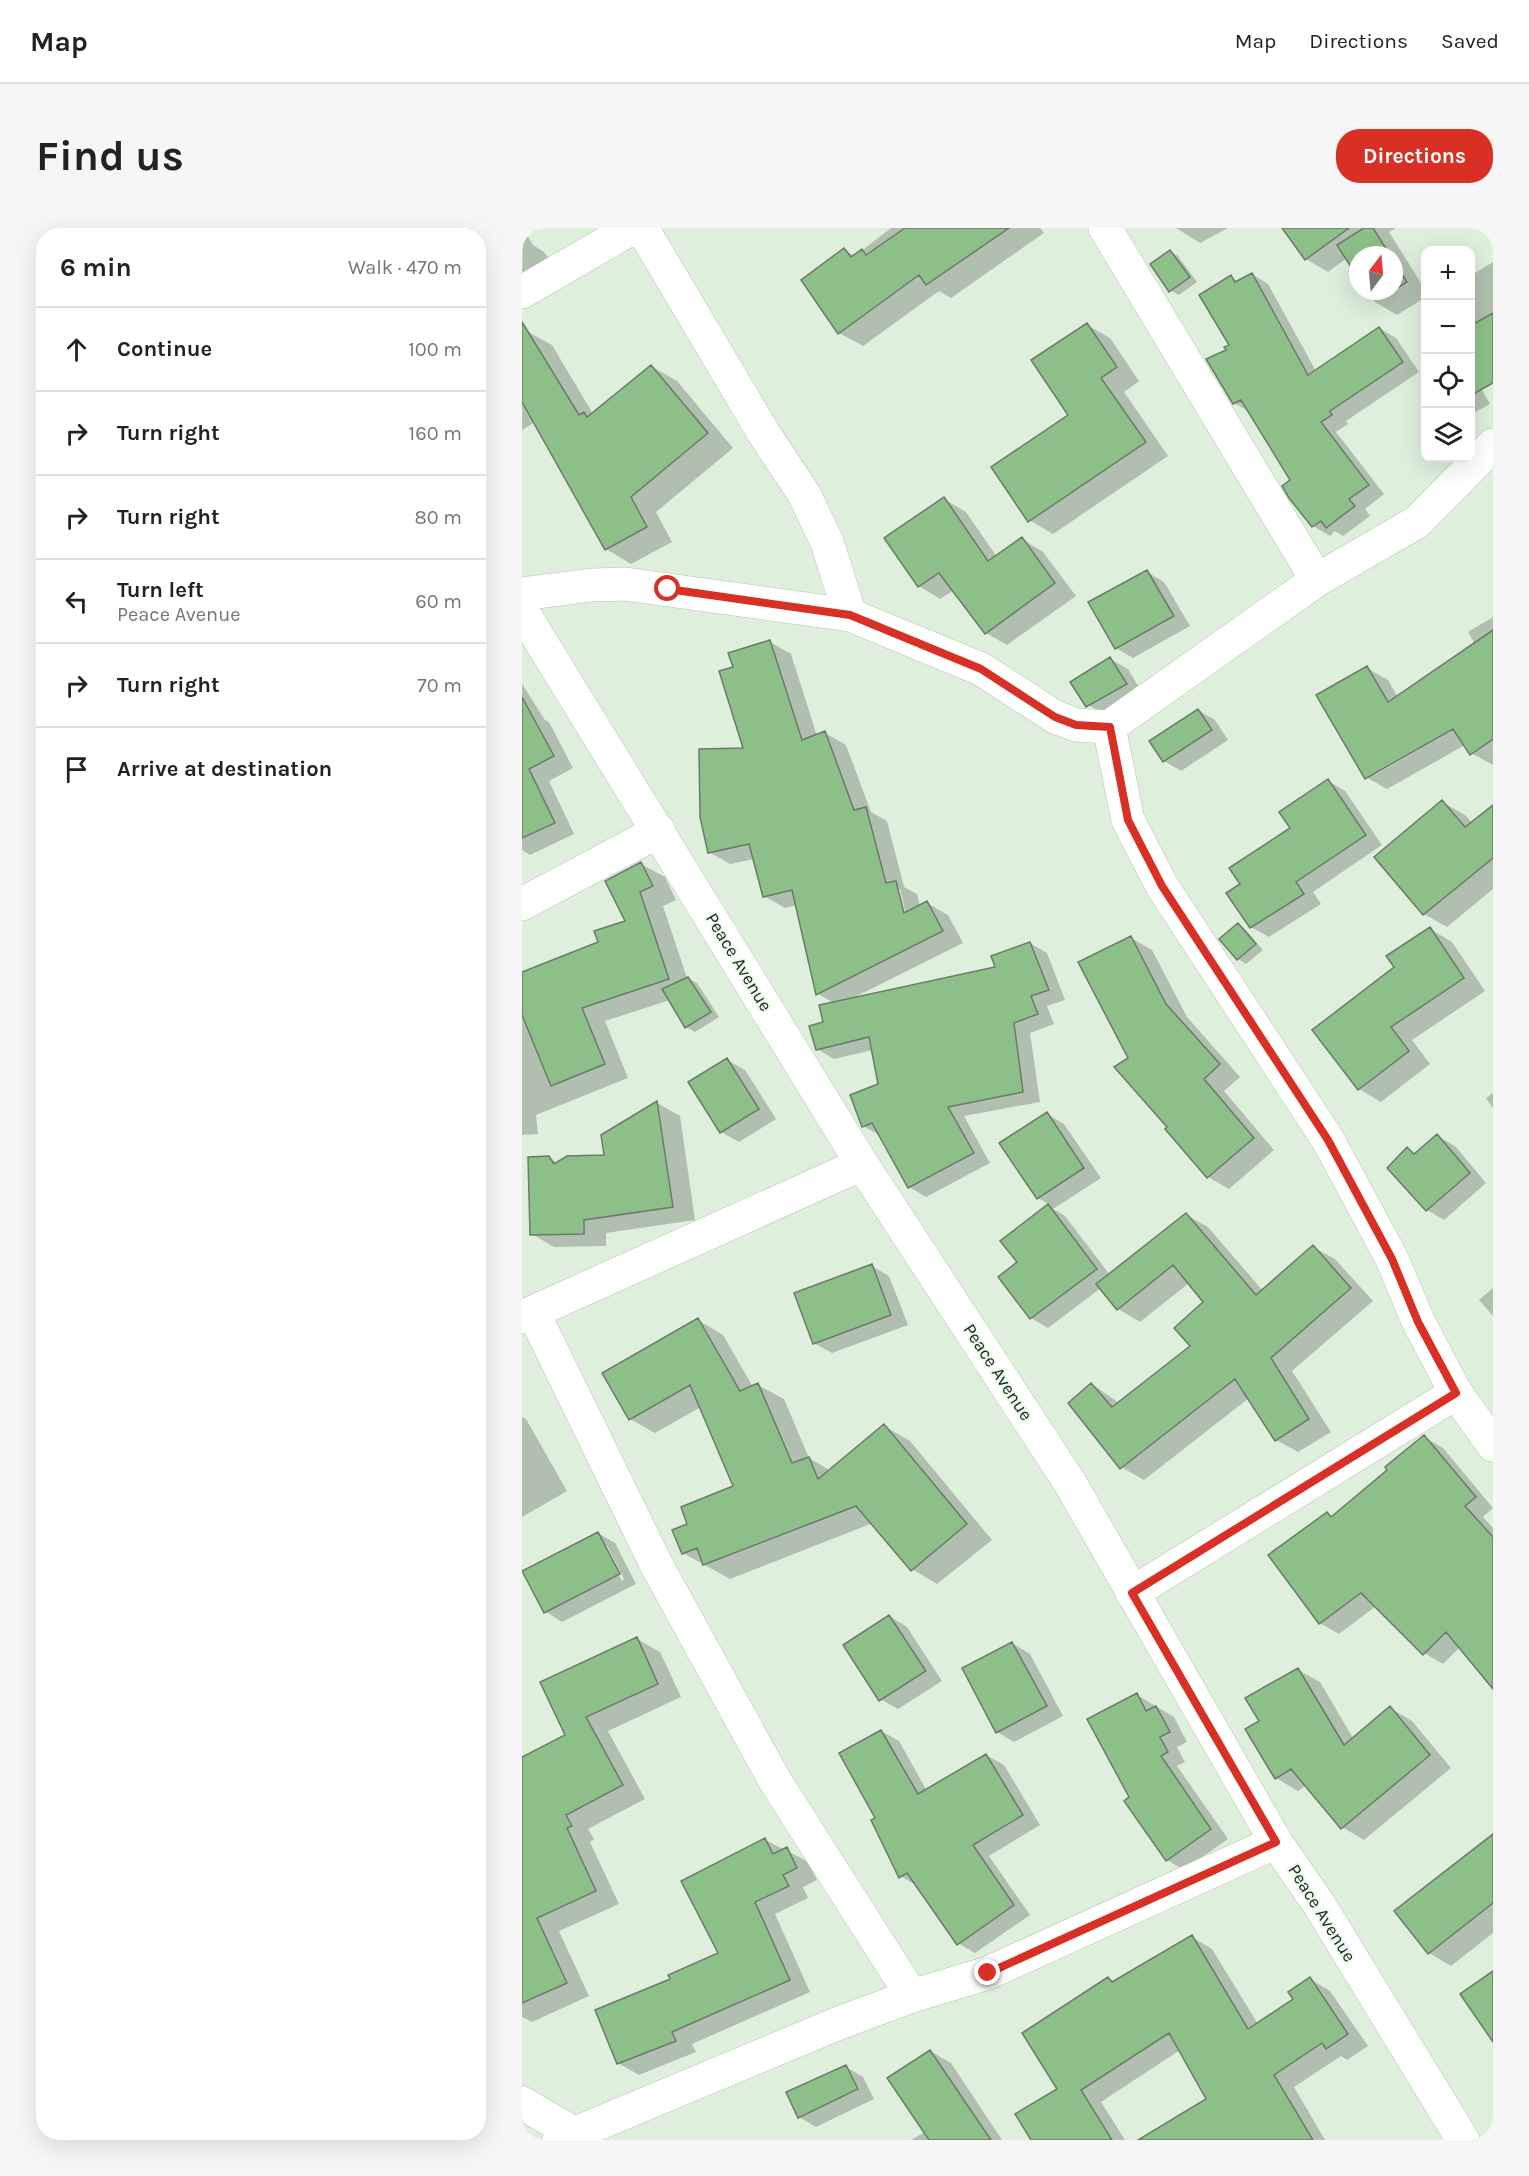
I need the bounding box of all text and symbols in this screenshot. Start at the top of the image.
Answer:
text: Map [30,25,88,58]
text: Map [1235,29,1276,53]
text: Directions [1309,29,1408,53]
text: Saved [1441,29,1499,53]
button: Directions [1336,129,1493,183]
text: Find us [36,131,184,181]
north arrow [1349,246,1403,300]
map controls [1421,246,1475,462]
button: + [1421,246,1475,300]
text: 6 min [60,252,132,283]
text: Walk · 470 m [348,256,462,279]
button: − [1421,300,1475,354]
icon: ahead [60,333,93,366]
text: Continue [117,336,212,362]
text: 100 m [408,338,462,361]
button: locate [1421,354,1475,408]
button: layers [1421,408,1475,462]
icon: right [60,417,93,450]
text: Turn right [117,420,220,446]
text: 160 m [409,422,462,445]
icon: right [60,501,93,534]
text: Turn right [117,504,220,530]
text: 80 m [414,506,462,529]
route start [654,575,680,601]
text: Turn left [117,577,204,603]
icon: left [60,585,93,618]
text: 60 m [415,590,462,613]
text: Peace Avenue [117,603,241,626]
icon: right [60,669,93,702]
text: Turn right [117,672,220,698]
text: 70 m [417,674,462,697]
icon: arrive [60,753,93,786]
text: Arrive at destination [117,756,332,782]
street label: Peace Avenue [701,909,777,1015]
street label: Peace Avenue [959,1319,1037,1425]
street label: Peace Avenue [1283,1860,1361,1966]
route end [974,1959,1000,1985]

